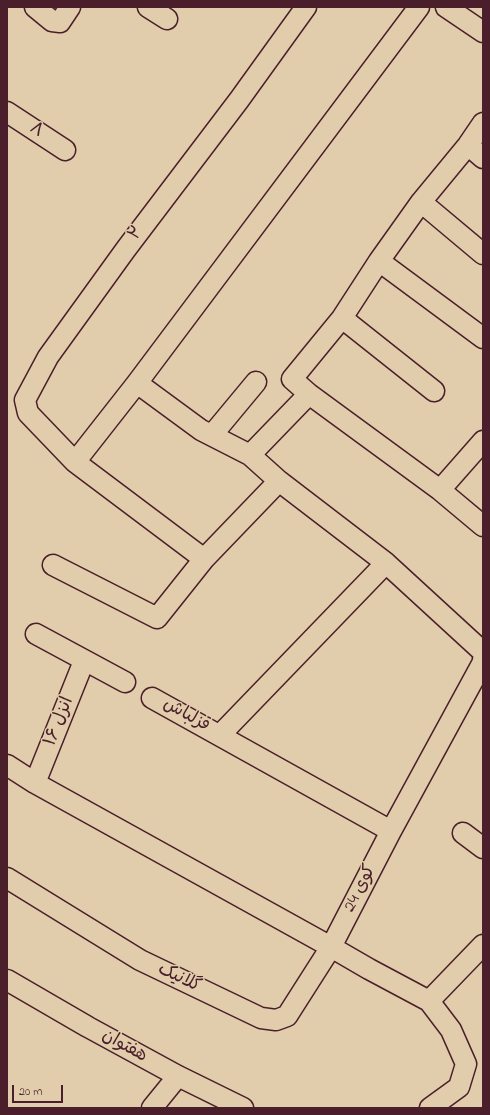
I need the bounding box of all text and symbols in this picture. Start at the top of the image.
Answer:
street label: ۸ [25,119,47,143]
street label: ۲ [125,223,149,245]
street label: ۱۶ انزل [40,694,80,750]
street label: قزلباش [159,694,213,738]
street label: کوی 24 [340,862,382,916]
street label: گلانیک [154,959,204,999]
street label: هفتوان [97,1026,151,1068]
scale bar [14,1077,65,1103]
text: 20 m [19,1083,42,1101]

